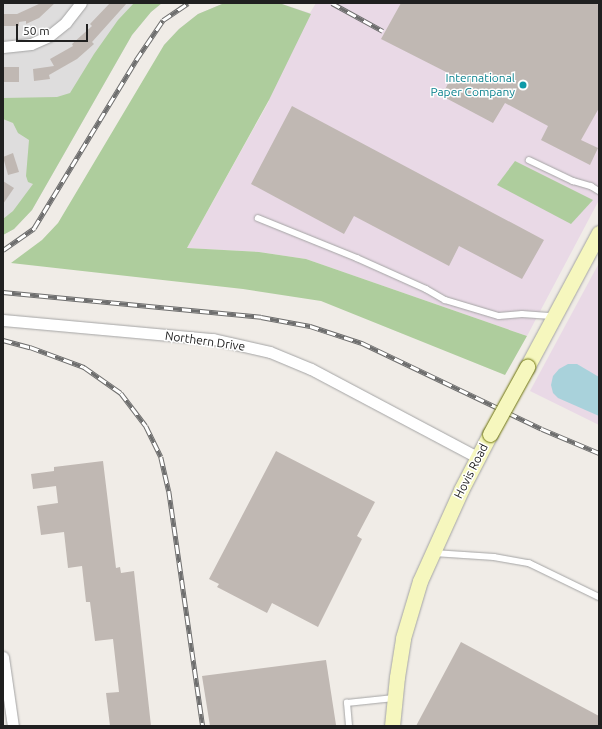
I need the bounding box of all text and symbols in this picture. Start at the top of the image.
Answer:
scale bar [18,16,90,42]
text: 50 m [23,24,50,37]
place label: International Paper Company [430,71,515,99]
marker: International Paper Company [518,80,528,90]
street label: Northern Drive [164,328,246,354]
street label: Hovis Road [451,441,491,501]

